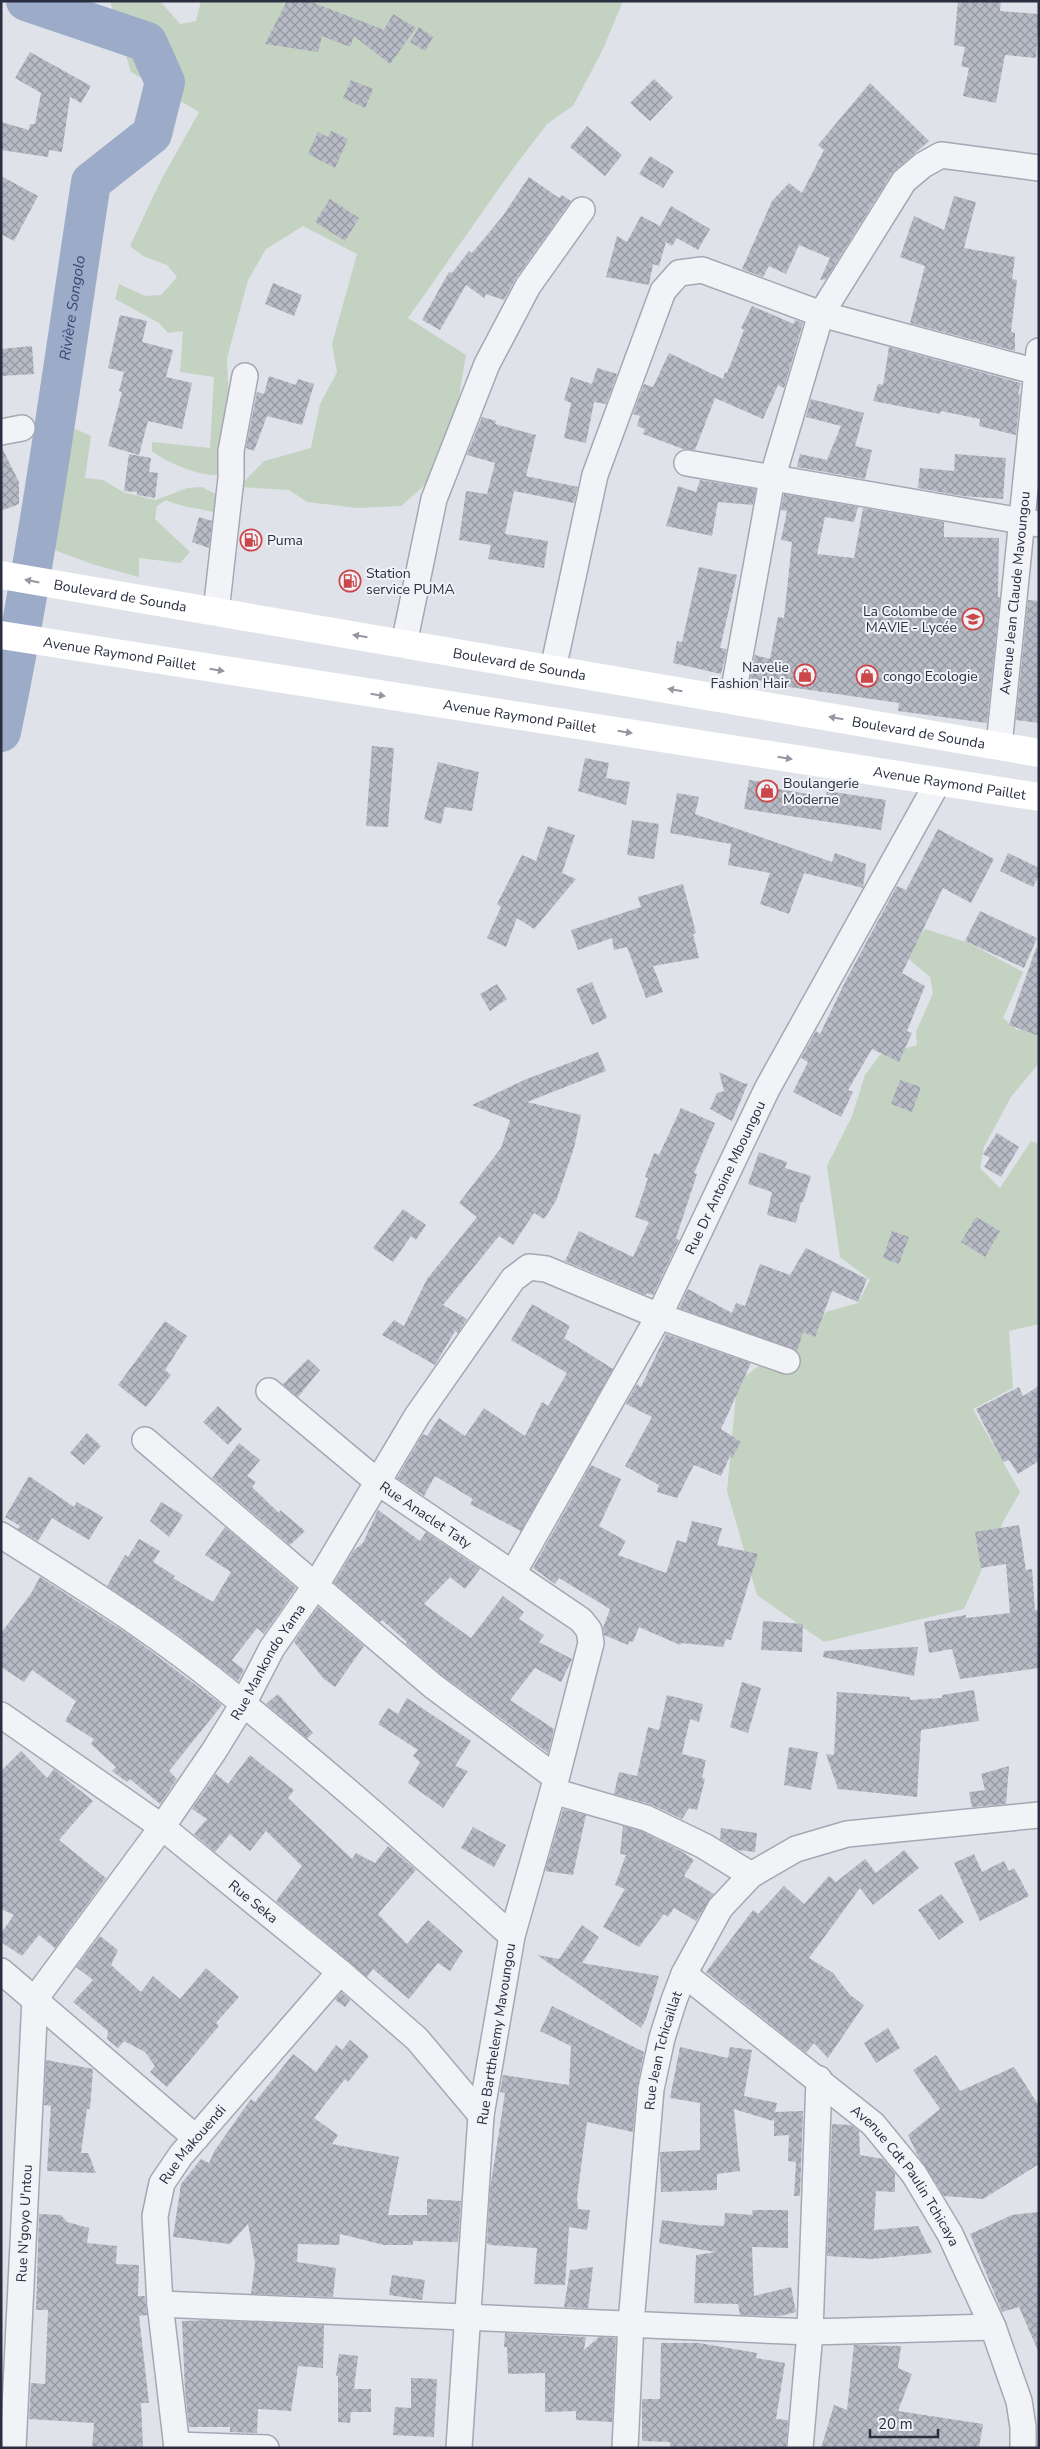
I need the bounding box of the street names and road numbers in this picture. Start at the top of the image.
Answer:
street label: Avenue Jean Claude Mavoungou [995,490,1035,695]
street label: Boulevard de Sounda [52,575,188,617]
street label: Avenue Raymond Paillet [42,633,197,675]
street label: Boulevard de Sounda [451,644,587,685]
street label: Avenue Raymond Paillet [442,695,598,738]
street label: Boulevard de Sounda [850,712,987,754]
street label: Avenue Raymond Paillet [872,762,1027,805]
street label: Rue Dr Antoine Mboungou [681,1098,770,1258]
street label: Rue Anaclet Taty [376,1477,476,1554]
street label: Rue Mankondo Yama [226,1600,310,1724]
street label: Rue Seka [224,1876,282,1928]
street label: Rue Bartthelemy Mavoungou [473,1942,520,2126]
street label: Rue Jean Tchicaillat [640,1988,687,2111]
street label: Rue Makouendi [155,2101,230,2188]
street label: Avenue Cdt Paulin Tchicaya [847,2101,963,2250]
street label: Rue N'goyo U'ntou [12,2164,37,2283]

